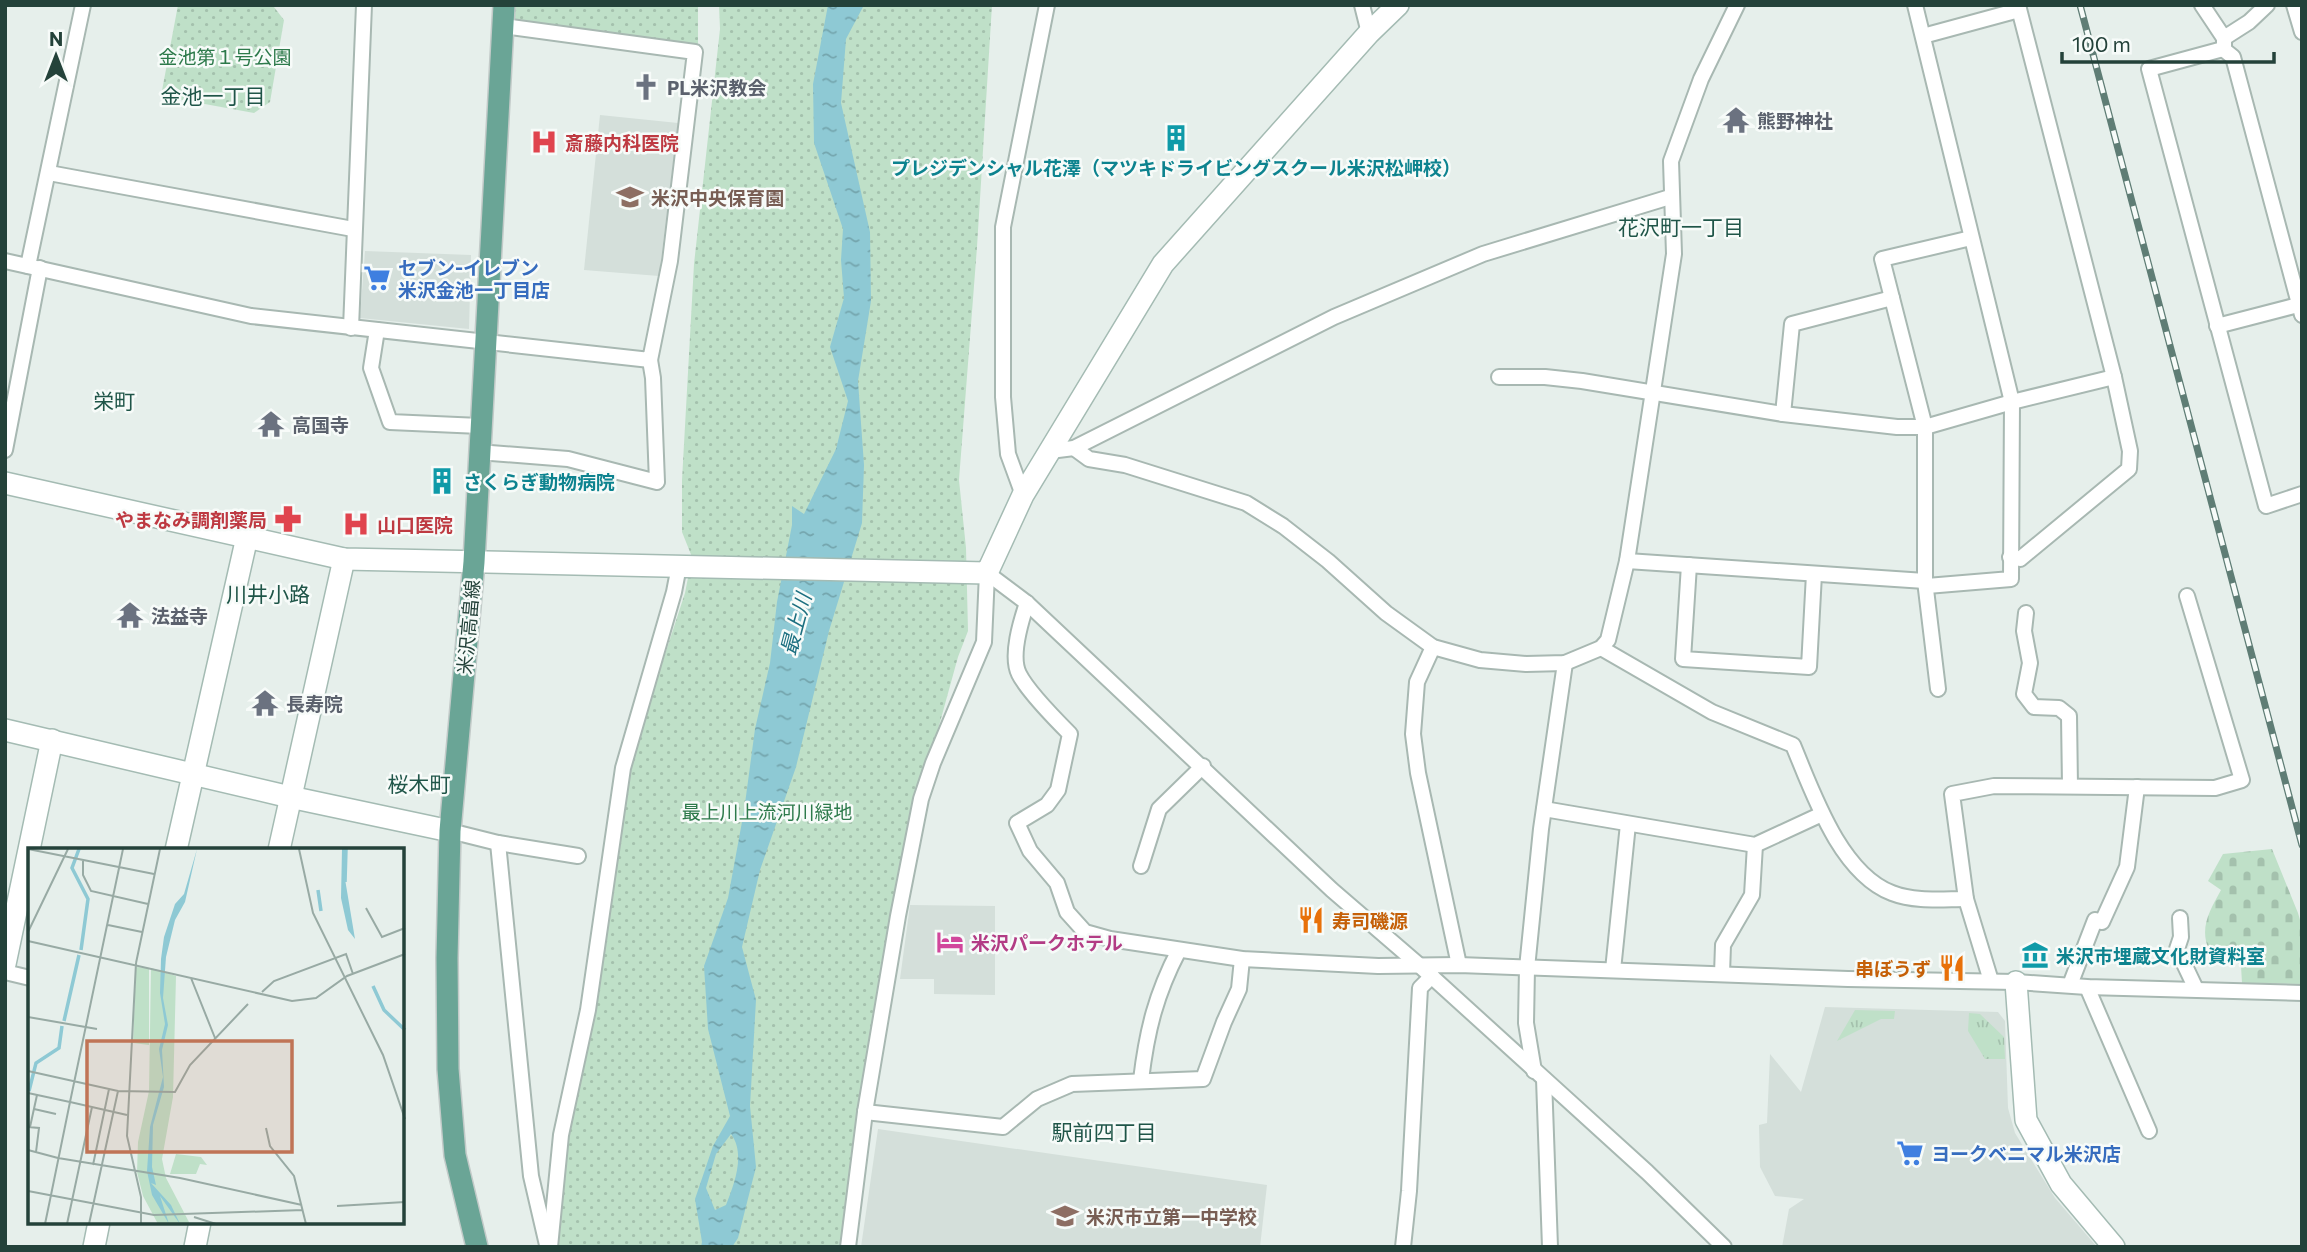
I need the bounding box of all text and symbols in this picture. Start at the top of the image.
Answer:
north arrow [21,21,91,91]
scale bar [2062,21,2274,65]
text: N [49,27,63,50]
text: 100 m [2072,31,2131,56]
park label: 金池第１号公園 [158,45,292,68]
church icon: PL米沢教会 [631,72,661,102]
place label: PL米沢教会 [667,76,766,99]
district label: 金池一丁目 [161,83,266,108]
temple icon: 熊野神社 [1721,105,1751,135]
place label: 熊野神社 [1757,109,1833,132]
building icon: プレジデンシャル花澤（マツキドライビングスクール米沢松岬校） [1161,123,1191,153]
hospital icon: 斎藤内科医院 [529,127,559,157]
place label: 斎藤内科医院 [565,131,679,154]
place label: プレジデンシャル花澤（マツキドライビングスクール米沢松岬校） [891,156,1461,179]
school or university icon: 米沢中央保育園 [615,182,645,212]
place label: 米沢中央保育園 [651,186,784,209]
district label: 花沢町一丁目 [1618,214,1744,239]
place label: セブン-イレブン 米沢金池一丁目店 [398,256,550,301]
supermarket icon: セブン-イレブン 米沢金池一丁目店 [362,263,392,293]
district label: 栄町 [93,388,135,413]
temple icon: 高国寺 [256,409,286,439]
place label: 高国寺 [292,413,349,436]
building icon: さくらぎ動物病院 [427,466,457,496]
place label: さくらぎ動物病院 [463,470,615,493]
pharmacy icon: やまなみ調剤薬局 [273,504,303,534]
place label: やまなみ調剤薬局 [115,508,267,531]
hospital icon: 山口医院 [341,509,371,539]
place label: 山口医院 [377,513,453,536]
street label: 米沢高畠線 [452,579,484,675]
district label: 川井小路 [226,581,310,606]
water label: 最上川 [775,588,816,658]
temple icon: 法益寺 [115,600,145,630]
place label: 法益寺 [151,604,208,627]
temple icon: 長寿院 [250,688,280,718]
place label: 長寿院 [286,692,343,715]
district label: 桜木町 [388,771,451,796]
park label: 最上川上流河川緑地 [681,800,853,823]
inset map [28,848,404,1224]
restaurant icon: 寿司磯源 [1296,905,1326,935]
place label: 寿司磯源 [1332,909,1408,932]
hotel icon: 米沢パークホテル [935,927,965,957]
place label: 米沢パークホテル [971,931,1123,954]
museum icon: 米沢市埋蔵文化財資料室 [2020,940,2050,970]
place label: 米沢市埋蔵文化財資料室 [2056,944,2265,967]
restaurant icon: 串ぼうず [1937,953,1967,983]
place label: 串ぼうず [1855,957,1931,980]
district label: 駅前四丁目 [1052,1119,1157,1144]
supermarket icon: ヨークベニマル米沢店 [1895,1138,1925,1168]
place label: ヨークベニマル米沢店 [1931,1142,2121,1165]
school or university icon: 米沢市立第一中学校 [1050,1201,1080,1231]
place label: 米沢市立第一中学校 [1086,1205,1257,1228]

